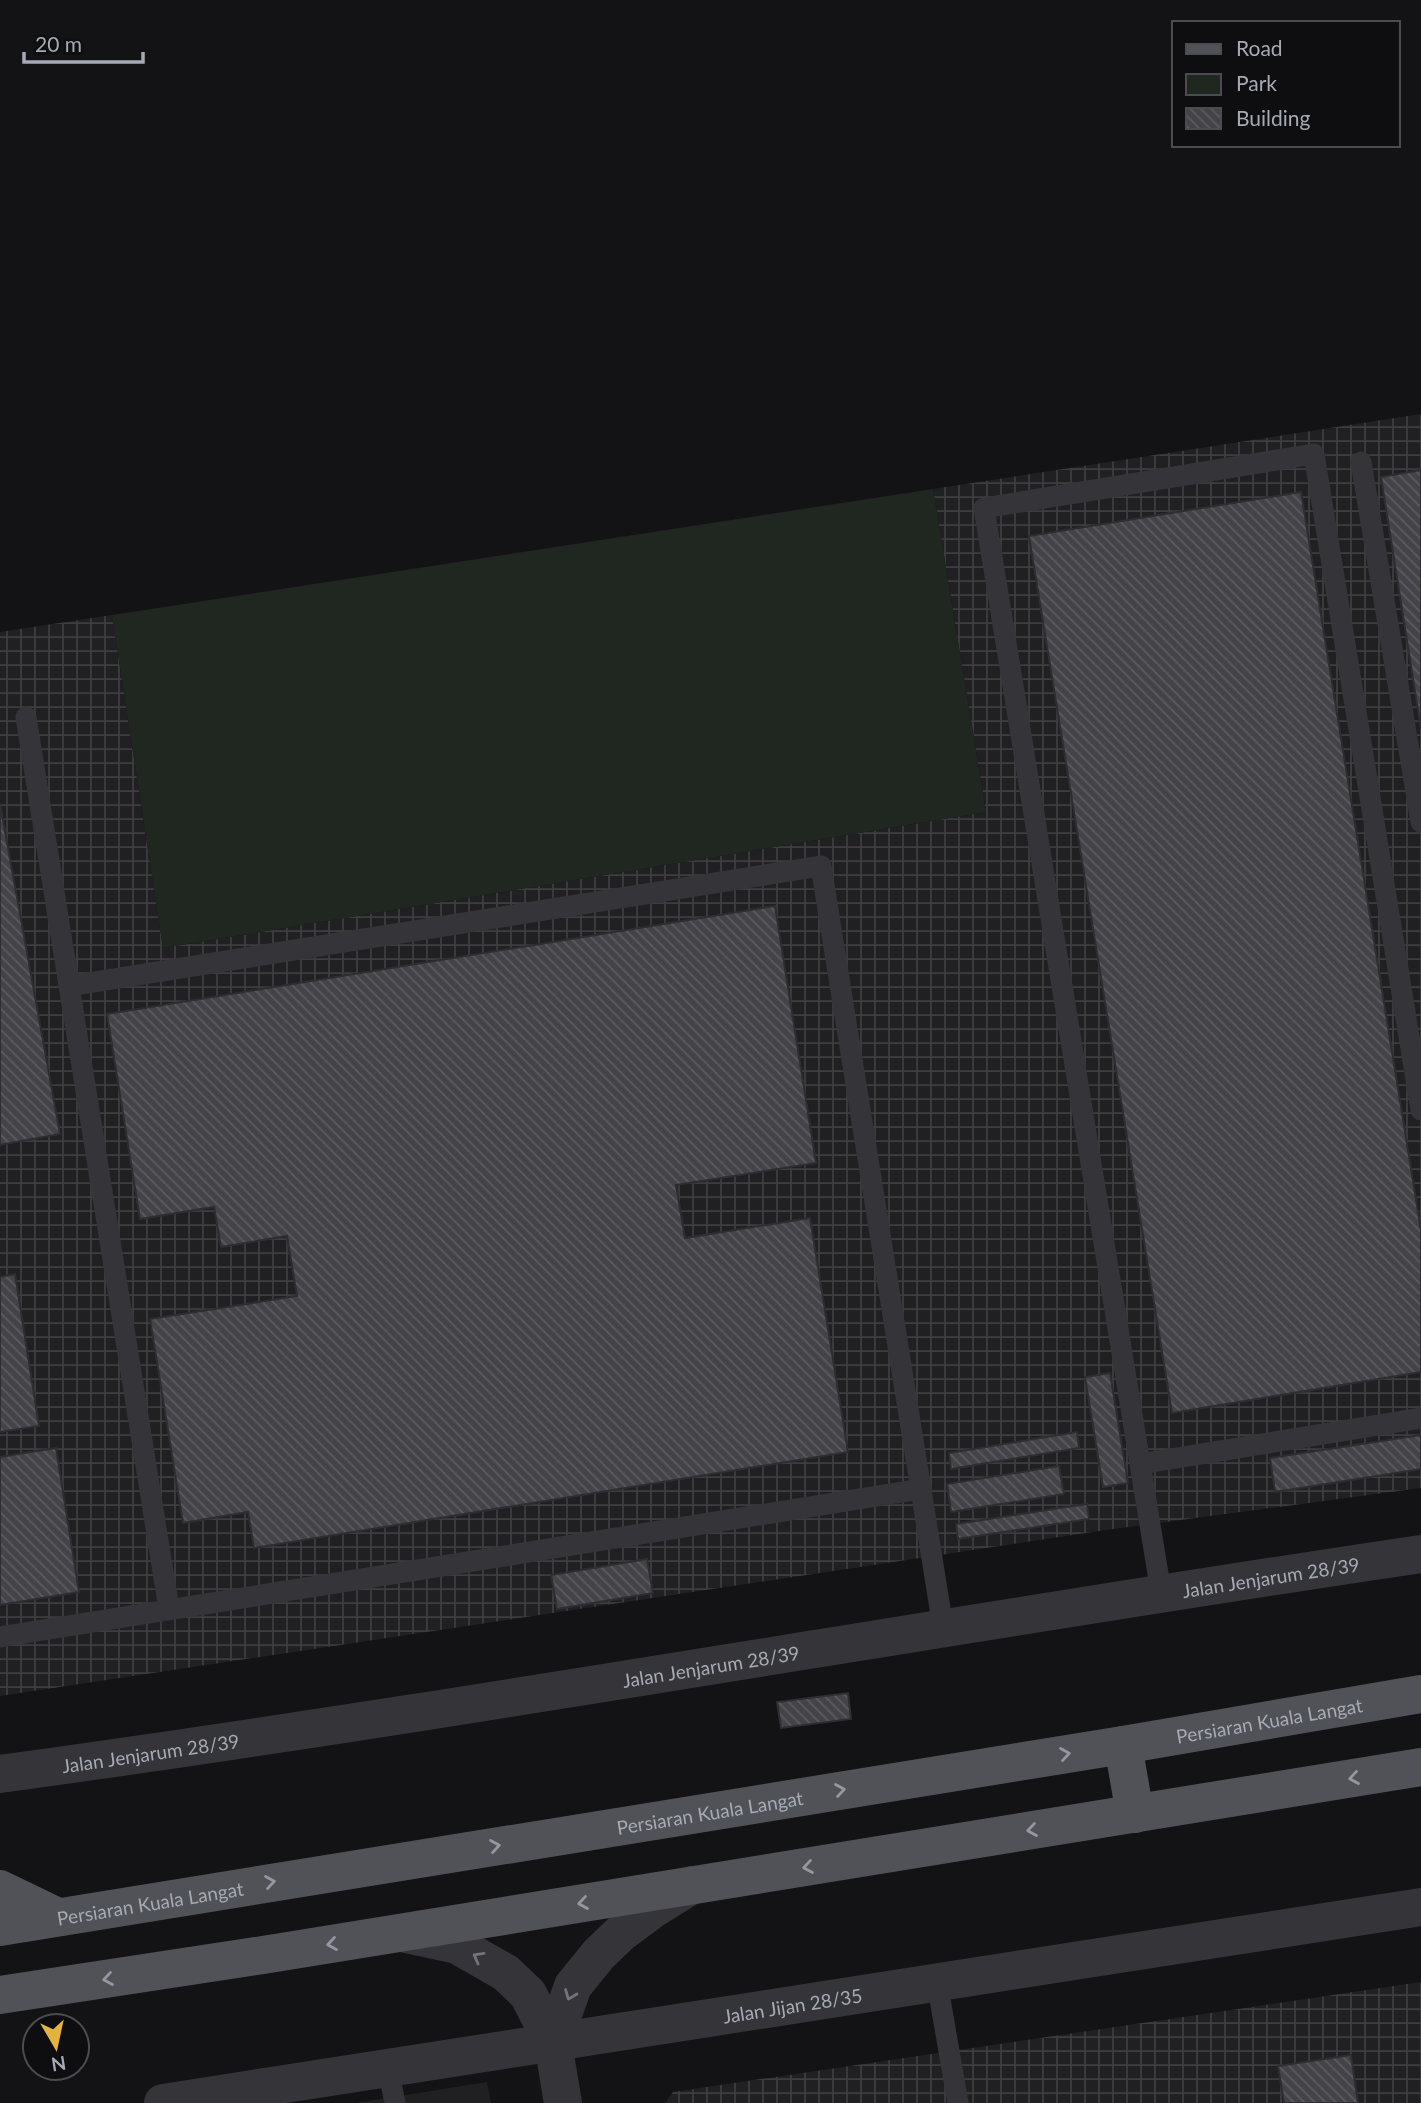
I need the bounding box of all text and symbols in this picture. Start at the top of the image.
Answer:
scale bar [24,21,144,65]
legend [1172,21,1400,147]
text: 20 m [35,31,82,56]
text: Road [1236,35,1283,60]
text: Park [1236,70,1277,95]
text: Building [1236,105,1311,130]
street label: Jalan Jenjarum 28/39 [1180,1552,1361,1602]
street label: Jalan Jenjarum 28/39 [621,1640,801,1691]
street label: Persiaran Kuala Langat [1174,1693,1364,1747]
street label: Jalan Jenjarum 28/39 [60,1728,241,1777]
one-way arrow [1059,1747,1071,1762]
one-way arrow [1348,1770,1360,1785]
one-way arrow [834,1783,846,1798]
street label: Persiaran Kuala Langat [615,1786,805,1838]
one-way arrow [1026,1822,1038,1837]
one-way arrow [489,1839,501,1854]
one-way arrow [802,1859,814,1874]
one-way arrow [264,1875,276,1890]
street label: Persiaran Kuala Langat [55,1876,245,1929]
one-way arrow [577,1895,589,1910]
one-way arrow [326,1936,338,1951]
one-way arrow [473,1952,485,1965]
one-way arrow [102,1971,113,1986]
street label: Jalan Jijan 28/35 [721,1983,864,2027]
one-way arrow [565,1989,579,2001]
north arrow [21,2012,91,2082]
text: N [50,2052,68,2077]

